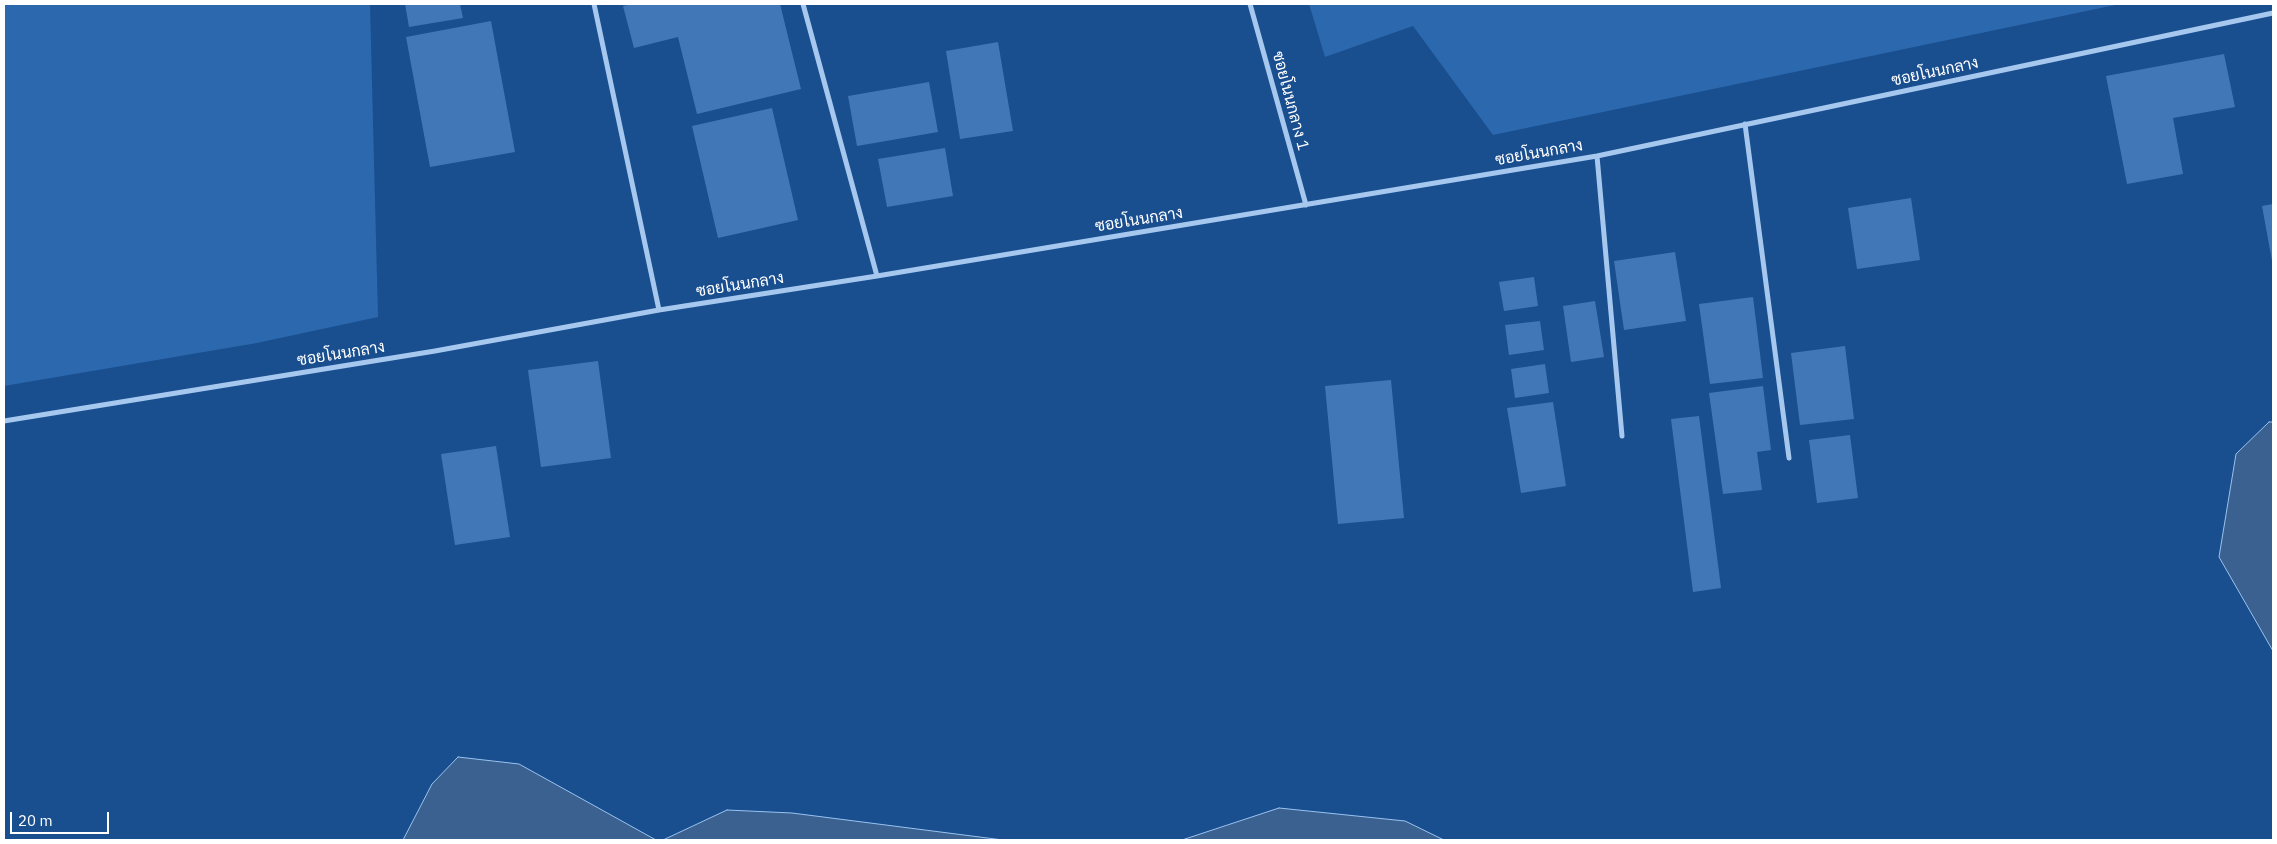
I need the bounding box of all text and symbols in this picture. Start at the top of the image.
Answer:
street label: ซอยโนนกลาง 1 [1268,49,1312,153]
street label: ซอยโนนกลาง [1890,53,1980,91]
street label: ซอยโนนกลาง [1494,136,1584,170]
street label: ซอยโนนกลาง [1094,204,1184,236]
street label: ซอยโนนกลาง [695,269,785,301]
street label: ซอยโนนกลาง [296,338,386,370]
scale bar [12,802,111,834]
text: 20 m [18,811,53,830]

